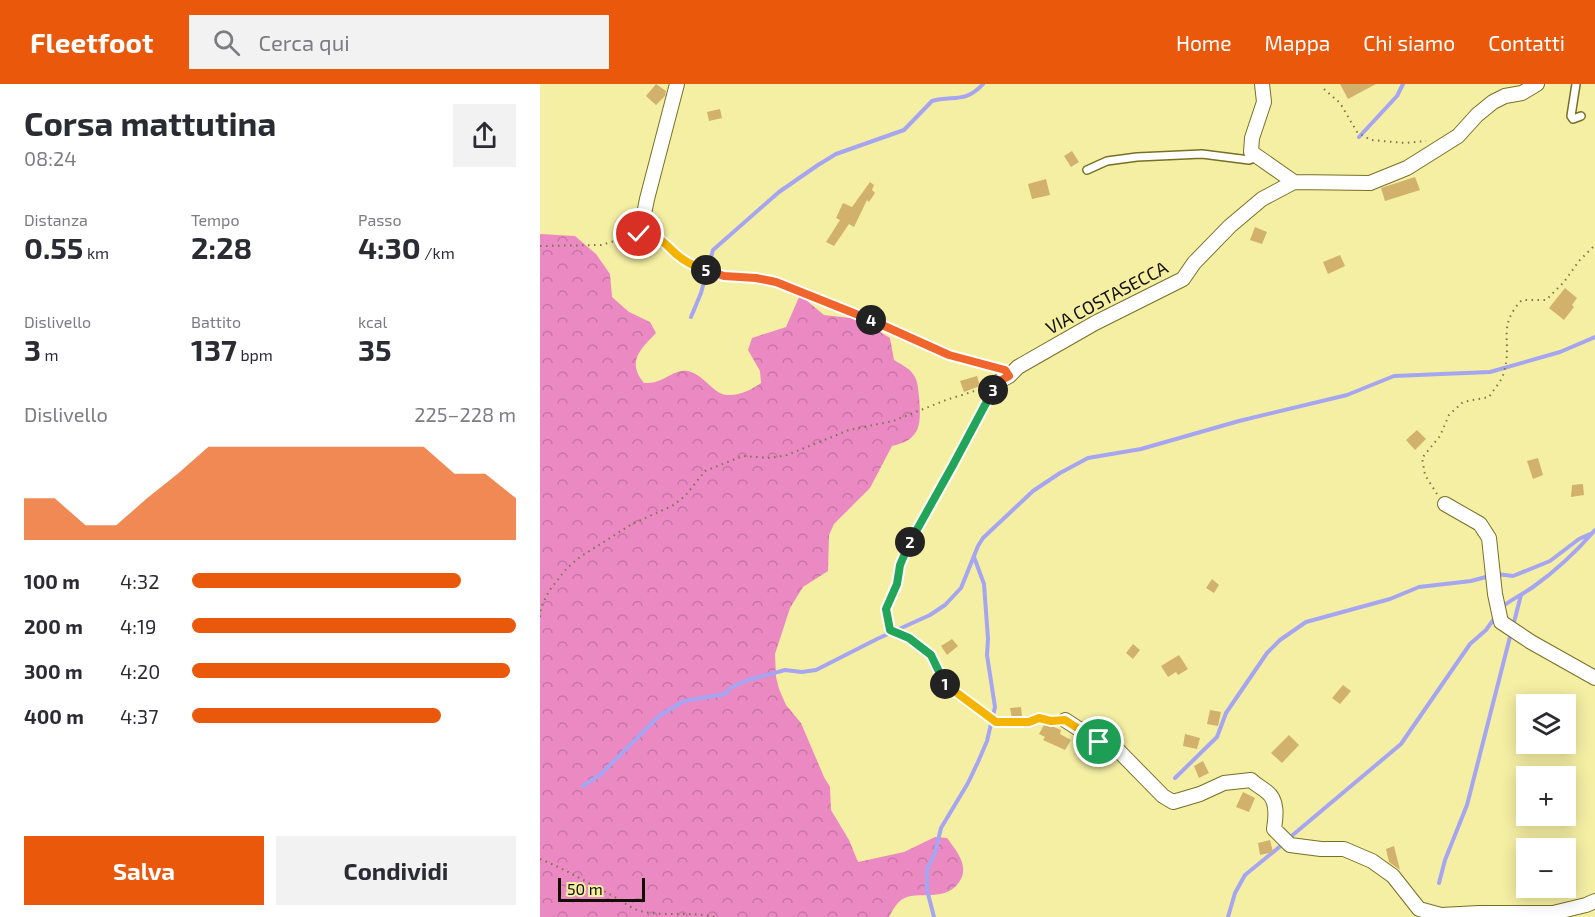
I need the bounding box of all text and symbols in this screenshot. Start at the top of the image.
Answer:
search box [189,15,609,69]
text: Fleetfoot [30,25,153,59]
icon: search [210,26,243,59]
text: Cerca qui [258,29,350,55]
text: Home [1176,30,1232,55]
text: Mappa [1265,30,1330,55]
text: Chi siamo [1363,30,1455,55]
text: Contatti [1488,30,1565,55]
text: Corsa mattutina [24,103,276,143]
button: share [453,104,516,167]
text: 08:24 [24,146,76,170]
pin [613,208,664,259]
text: Distanza [24,210,88,229]
text: Tempo [191,210,239,229]
text: Passo [358,210,402,229]
icon: check [622,217,655,250]
text: 0.55 [24,229,83,265]
text: 2:28 [191,229,252,265]
text: 4:30 [358,229,421,265]
text: km [83,243,109,262]
text: /km [421,243,455,262]
pin: 5 [691,255,721,285]
street label: VIA COSTASECCA [1042,255,1172,338]
text: 5 [702,260,710,279]
pin: 4 [856,305,886,335]
text: 4 [866,310,876,329]
text: Dislivello [24,312,91,331]
text: Battito [191,312,241,331]
text: kcal [358,312,387,331]
text: 3 [24,331,41,367]
text: 137 [191,331,237,367]
text: 35 [358,331,392,367]
text: m [41,345,59,364]
text: bpm [237,345,273,364]
pin: 3 [978,375,1008,405]
text: 3 [988,380,998,399]
text: Dislivello [24,402,108,426]
text: 225–228 m [414,402,516,426]
pin: 2 [895,527,925,557]
text: 2 [905,532,915,551]
text: 100 m [24,569,80,593]
text: 4:32 [120,569,159,593]
text: 200 m [24,614,83,638]
text: 4:19 [120,614,156,638]
text: 300 m [24,659,83,683]
text: 4:20 [120,659,160,683]
pin: 1 [930,669,960,699]
text: 1 [942,674,948,693]
map controls [1516,694,1576,898]
button: layers [1516,694,1576,754]
text: 400 m [24,704,84,728]
text: 4:37 [120,704,158,728]
pin [1073,716,1124,767]
icon: arrive [1082,725,1115,758]
button: + [1516,766,1576,826]
button: Salva [24,836,264,905]
button: Condividi [276,836,516,905]
button: − [1516,838,1576,898]
scale bar [558,875,645,902]
text: 50 m [567,879,603,898]

